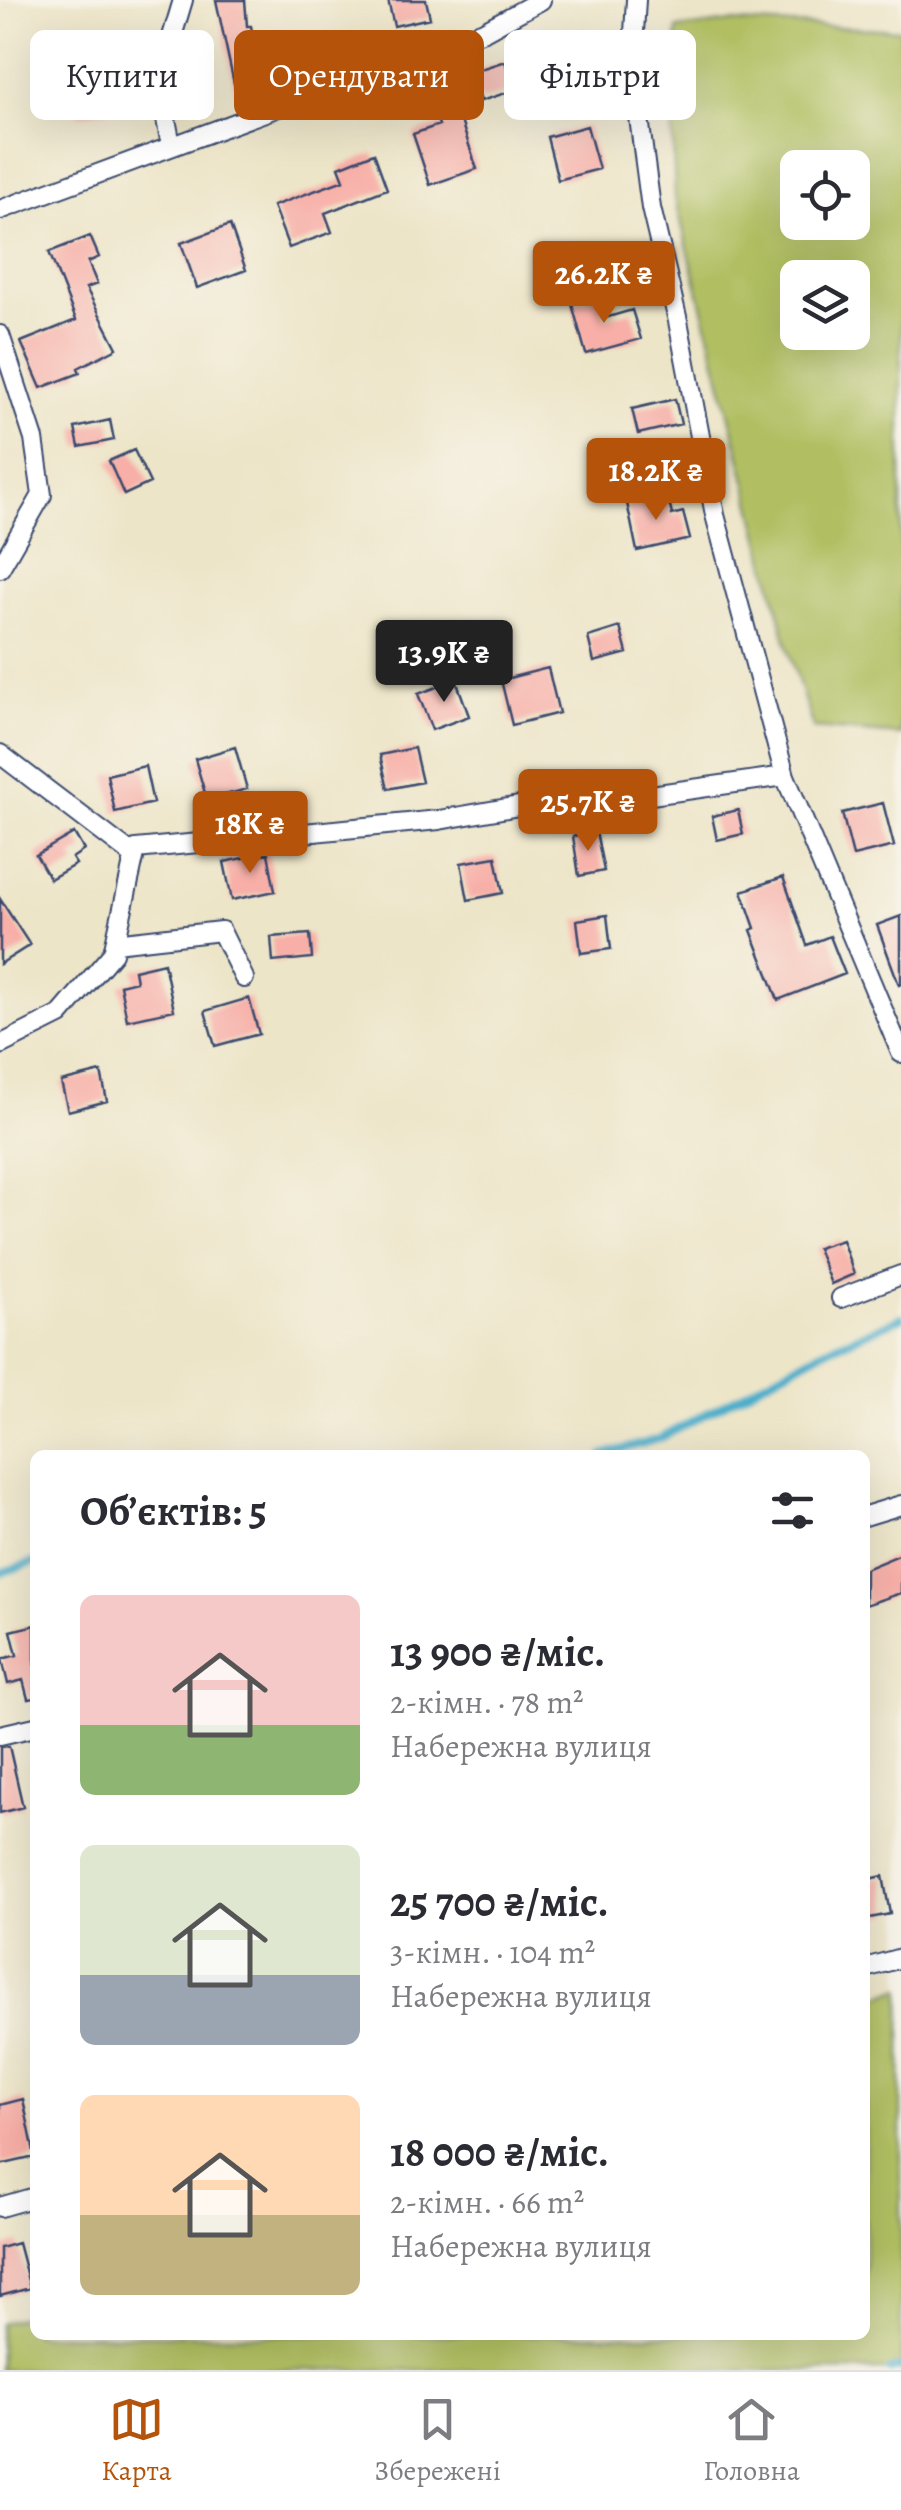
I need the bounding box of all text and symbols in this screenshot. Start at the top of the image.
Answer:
chip: Купити [30,30,214,120]
chip: Орендувати [234,30,484,120]
chip: Фільтри [504,30,696,120]
map controls [780,150,870,350]
button: locate [780,150,870,240]
pin: 26.2K ₴ [512,241,696,326]
text: 26.2K ₴ [555,251,653,295]
button: layers [780,260,870,350]
pin: 18.2K ₴ [564,438,748,523]
text: 18.2K ₴ [609,448,703,492]
pin: 13.9K ₴ [352,620,536,705]
text: 13.9K ₴ [398,630,490,674]
pin: 25.7K ₴ [496,769,680,854]
text: 25.7K ₴ [540,779,636,823]
pin: 18K ₴ [180,791,320,876]
text: 18K ₴ [215,801,285,845]
text: Об’єктів: 5 [80,1482,267,1539]
icon: filters [765,1483,820,1538]
text: 13 900 ₴/міс. [390,1623,605,1680]
icon: home [160,1635,280,1755]
text: 2-кімн. · 78 m² [390,1680,584,1724]
text: Набережна вулиця [390,1724,652,1768]
text: 25 700 ₴/міс. [390,1873,609,1930]
icon: home [160,1885,280,2005]
text: 3-кімн. · 104 m² [390,1930,595,1974]
text: Набережна вулиця [390,1974,652,2018]
text: 18 000 ₴/міс. [390,2123,609,2180]
icon: home [160,2135,280,2255]
text: 2-кімн. · 66 m² [390,2180,584,2224]
text: Набережна вулиця [390,2224,652,2268]
tab: Карта [101,2392,172,2490]
tab: Збережені [374,2392,501,2490]
tab: Головна [703,2392,800,2490]

